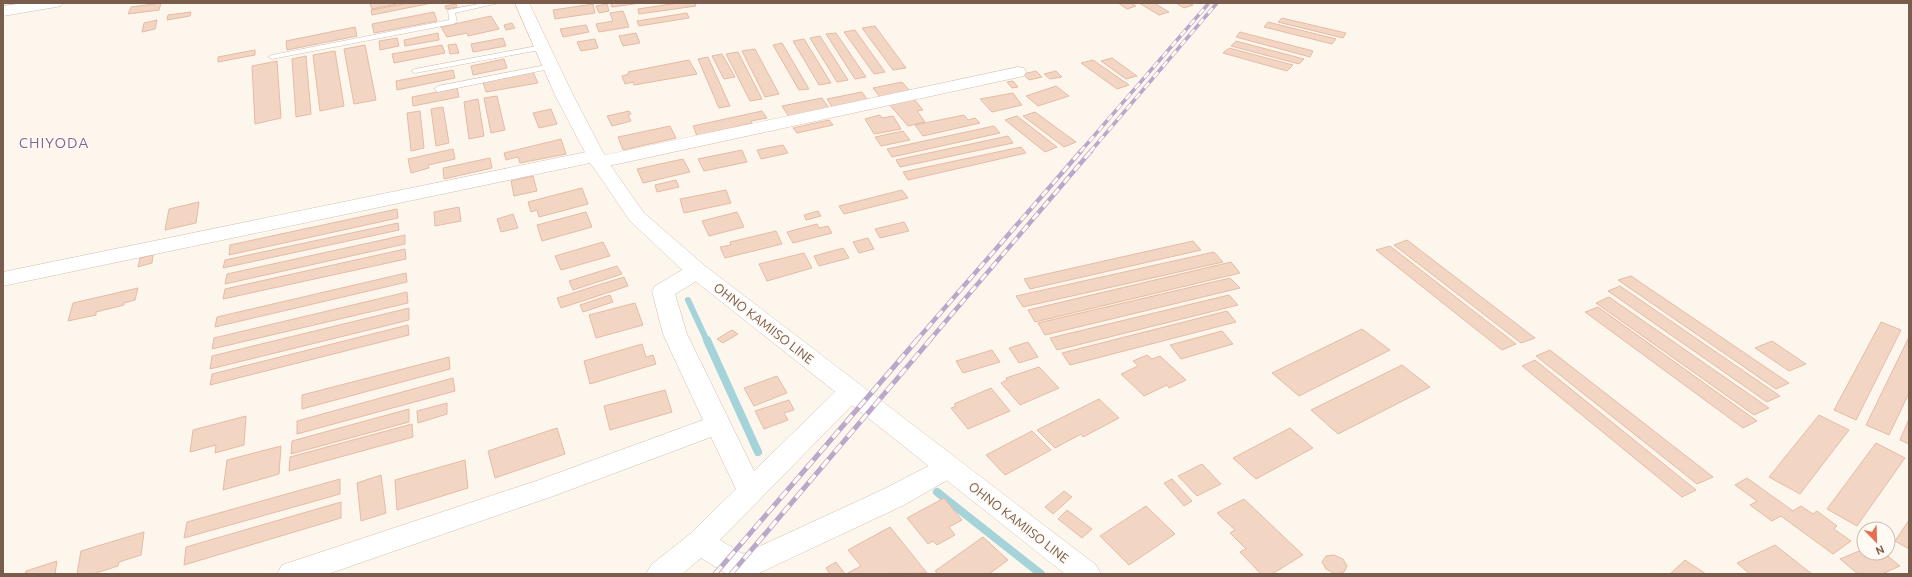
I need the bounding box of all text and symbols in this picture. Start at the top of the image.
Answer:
district label: CHIYODA [19,134,89,151]
street label: OHNO KAMIISO LINE [711,280,817,366]
street label: OHNO KAMIISO LINE [966,479,1072,565]
north arrow [1856,521,1896,561]
text: N [1874,543,1886,557]

